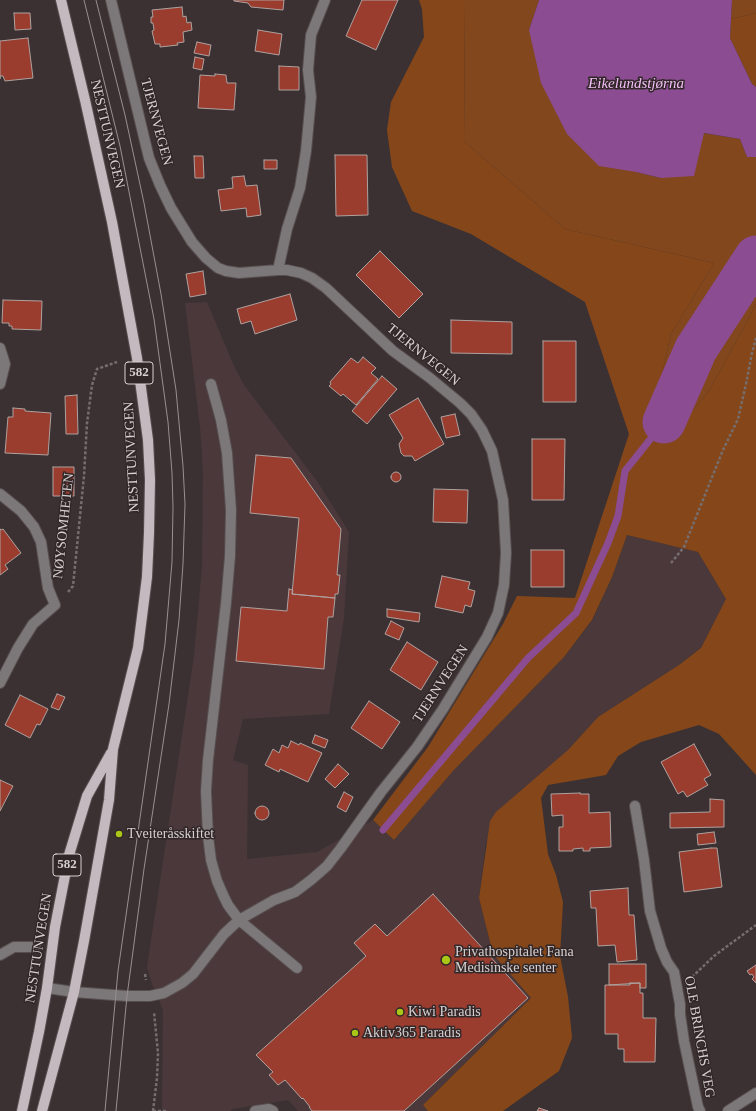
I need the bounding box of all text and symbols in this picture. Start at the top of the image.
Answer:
water label: Eikelundstjørna [588,75,684,93]
street label: TJERNVEGEN [136,77,176,167]
street label: NESTTUNVEGEN [86,78,128,190]
street label: TJERNVEGEN [383,320,463,390]
road number: 582 [125,362,153,384]
street label: NESTTUNVEGEN [121,401,143,513]
street label: NØYSOMHETEN [50,472,78,580]
street label: TJERNVEGEN [410,642,472,726]
place label: Tveiteråsskiftet [127,826,214,842]
marker: Tveiteråsskiftet [114,829,124,839]
road number: 582 [53,854,81,876]
street label: NESTTUNVEGEN [22,892,56,1004]
place label: Privathospitalet Fana Medisinske senter [455,944,574,976]
marker: Privathospitalet Fana Medisinske senter [440,954,452,966]
street label: OLE BRINCHS VEG [680,975,718,1099]
place label: Kiwi Paradis [408,1004,481,1020]
marker: Kiwi Paradis [395,1007,405,1017]
place label: Aktiv365 Paradis [363,1025,461,1041]
marker: Aktiv365 Paradis [350,1028,360,1038]

